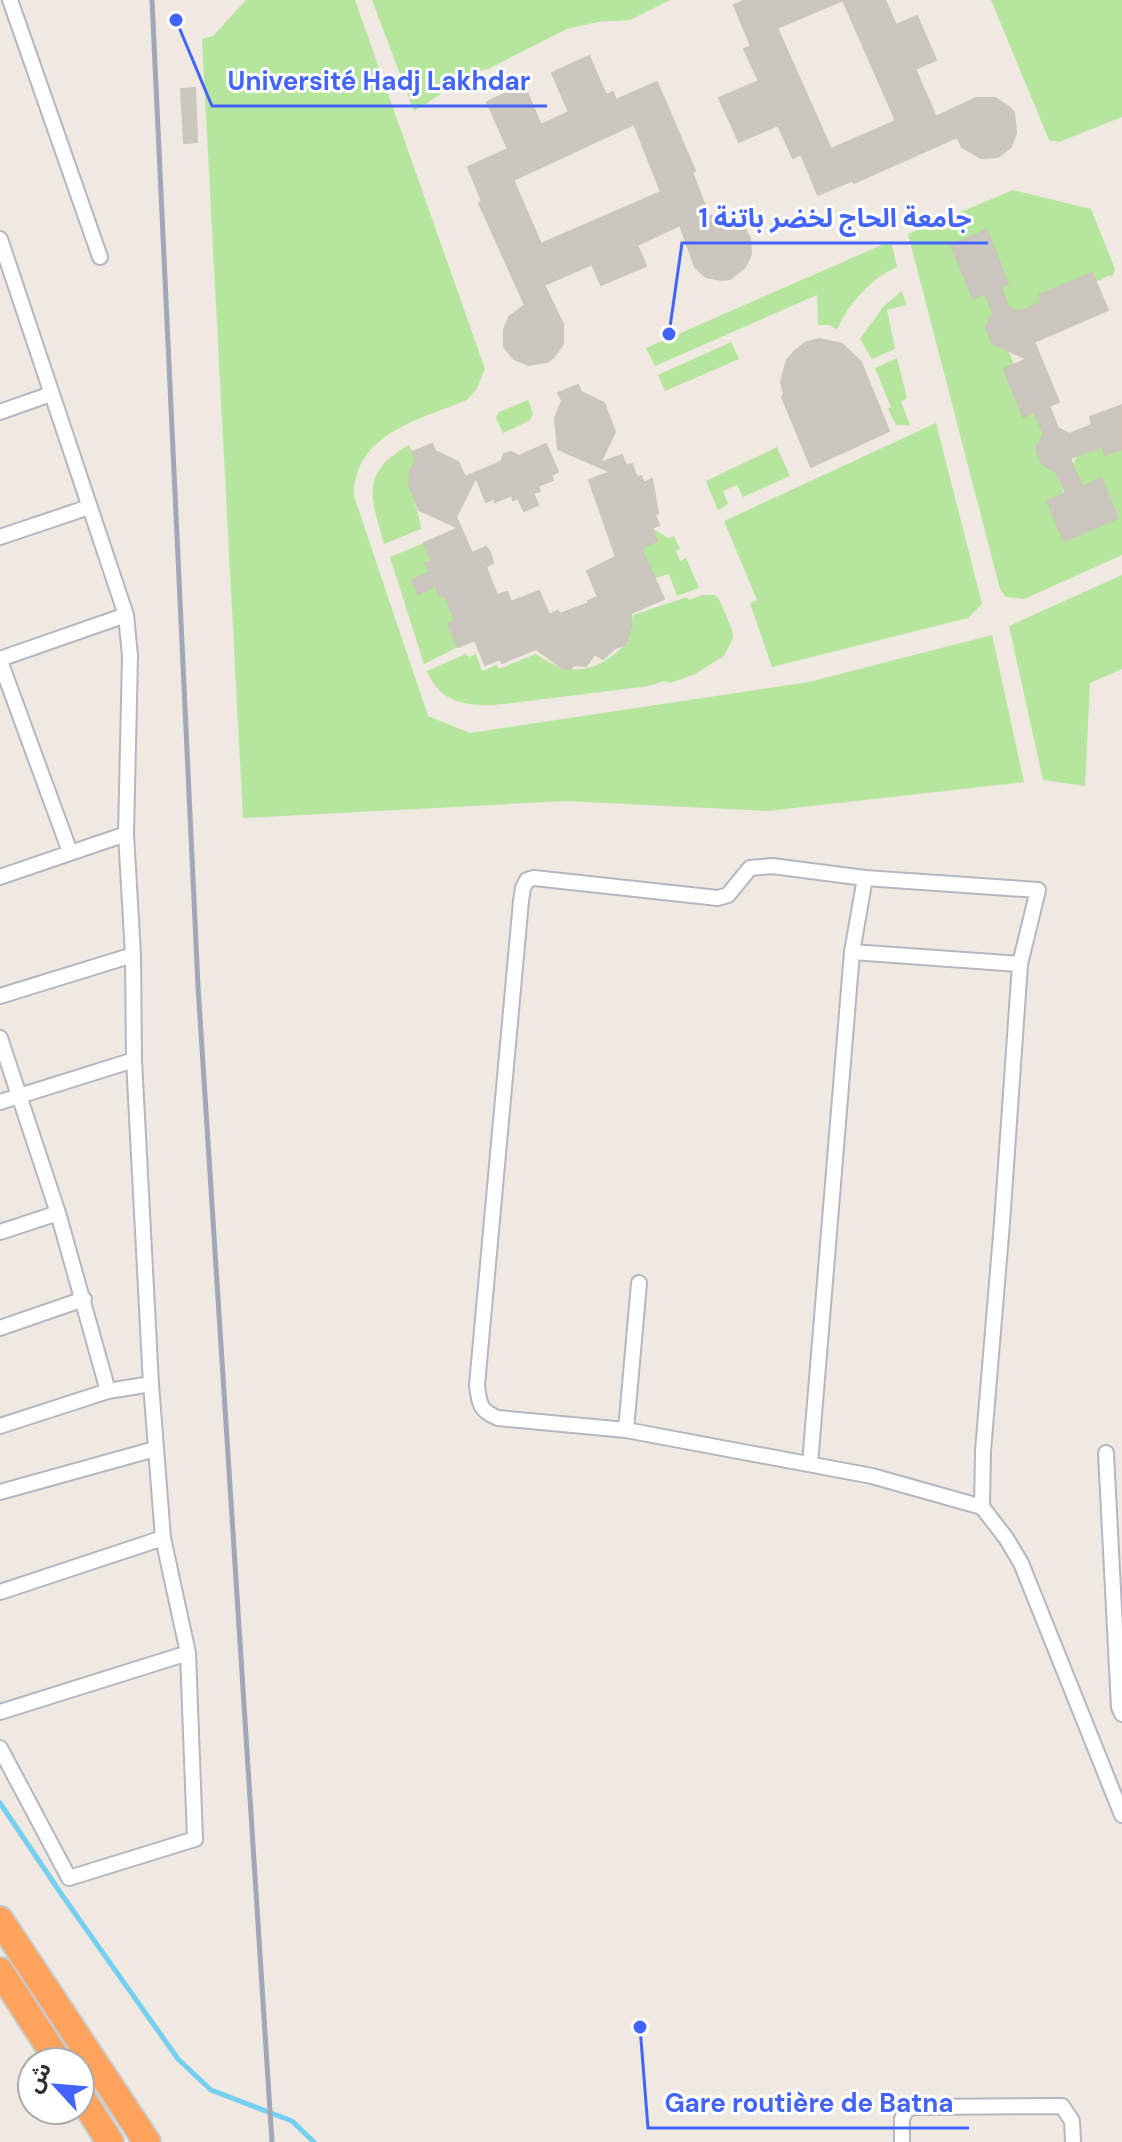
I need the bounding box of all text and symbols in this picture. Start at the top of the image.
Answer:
callout: Université Hadj Lakhdar [212,56,547,106]
text: Université Hadj Lakhdar [228,64,531,98]
callout: جامعة الحاج لخضر باتنة 1 [682,193,988,243]
text: جامعة الحاج لخضر باتنة 1 [698,201,972,237]
north arrow [16,2046,96,2126]
text: ش [19,2058,58,2097]
callout: Gare routière de Batna [648,2078,969,2128]
text: Gare routière de Batna [664,2086,954,2120]

